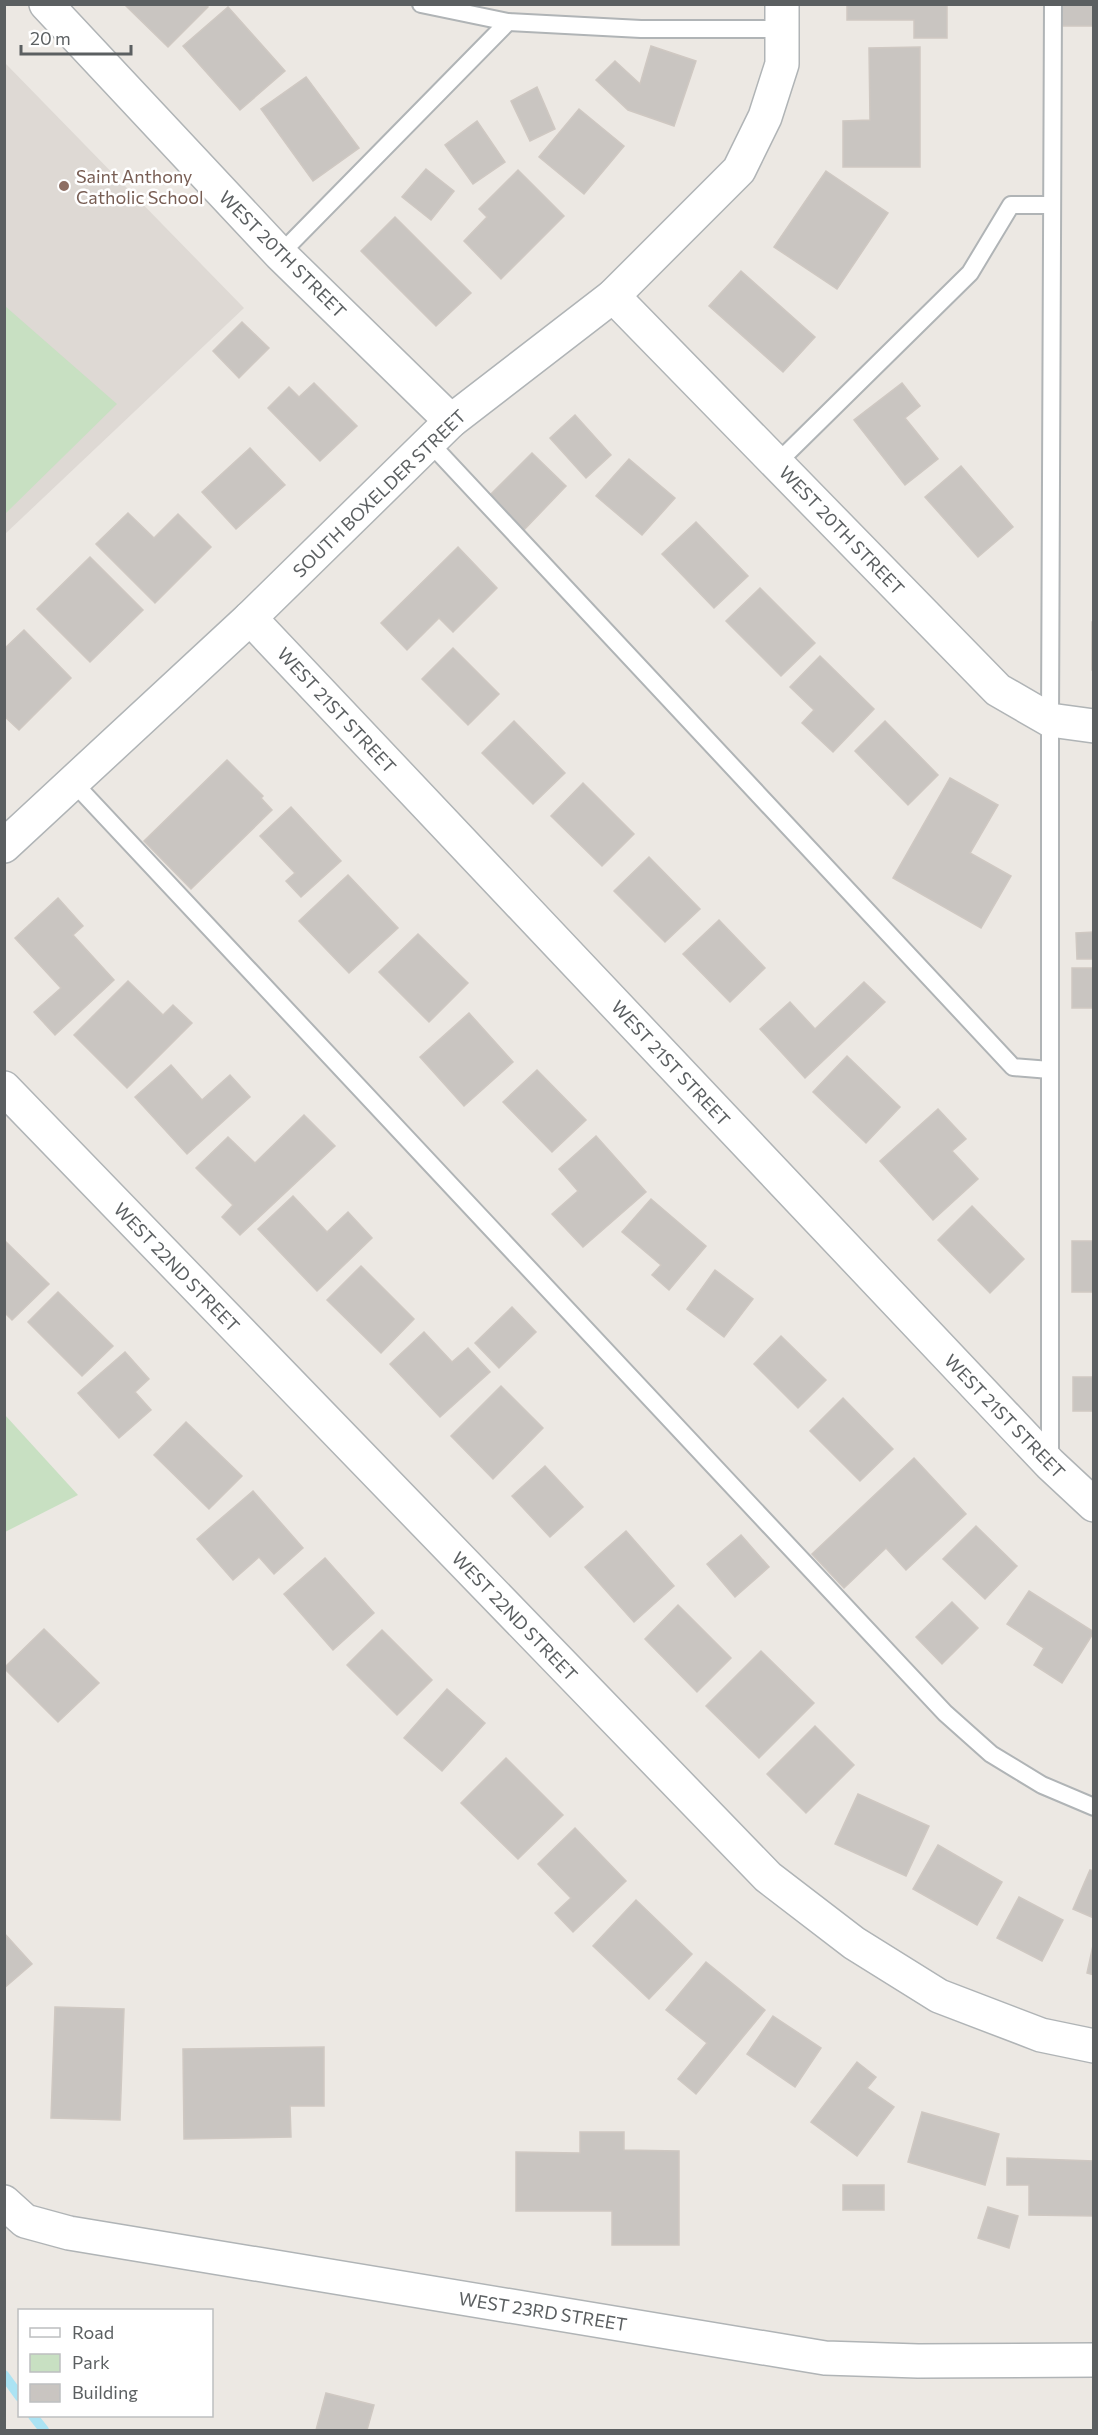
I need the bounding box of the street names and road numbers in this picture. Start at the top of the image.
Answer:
street label: WEST 20TH STREET [215,186,351,322]
street label: SOUTH BOXELDER STREET [288,404,470,582]
street label: WEST 20TH STREET [775,461,909,599]
street label: WEST 21ST STREET [273,642,401,778]
street label: WEST 21ST STREET [607,995,735,1131]
street label: WEST 22ND STREET [110,1198,244,1336]
street label: WEST 21ST STREET [940,1349,1070,1483]
street label: WEST 22ND STREET [448,1547,582,1685]
street label: WEST 23RD STREET [457,2287,629,2335]

